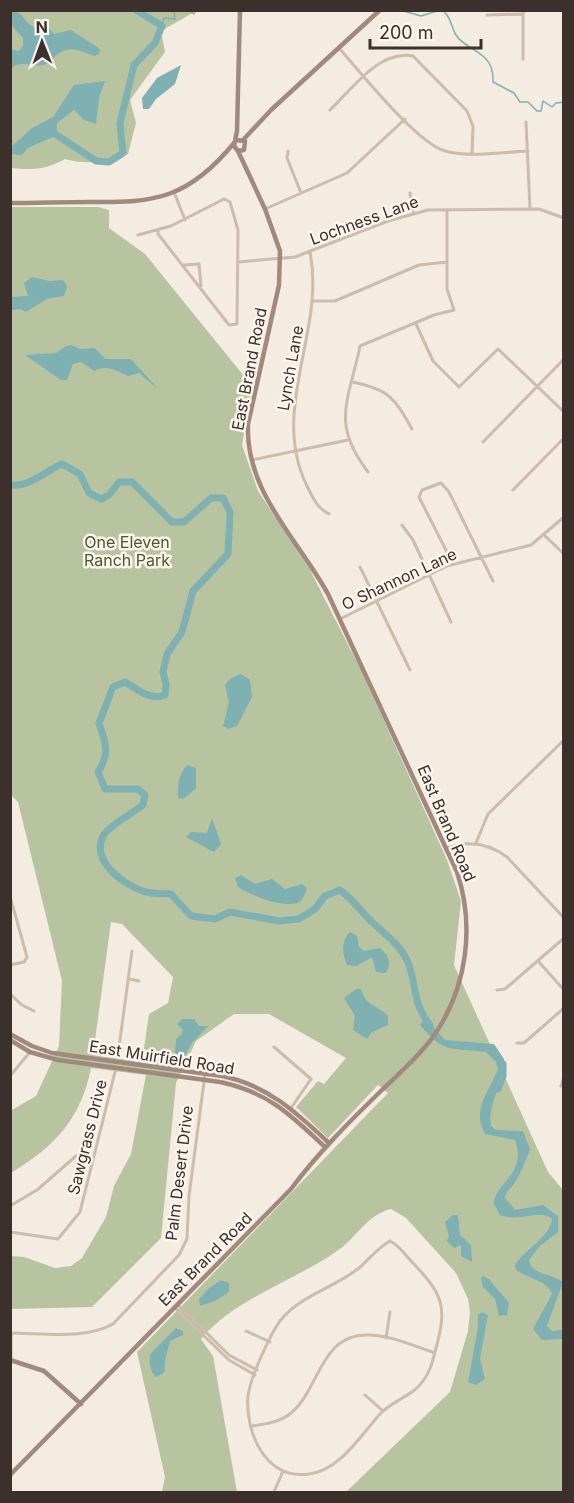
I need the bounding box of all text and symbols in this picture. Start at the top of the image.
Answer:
north arrow [12,12,72,72]
scale bar [370,12,481,50]
text: N [35,17,48,37]
text: 200 m [379,22,434,43]
street label: Lochness Lane [307,191,421,249]
street label: East Brand Road [227,306,271,432]
street label: Lynch Lane [273,324,307,412]
park label: One Eleven Ranch Park [84,532,170,570]
street label: O Shannon Lane [338,544,460,614]
street label: East Brand Road [413,762,481,884]
street label: East Muirfield Road [88,1036,236,1078]
street label: Sawgrass Drive [63,1077,111,1197]
street label: Palm Desert Drive [161,1104,197,1242]
street label: East Brand Road [154,1208,256,1310]

